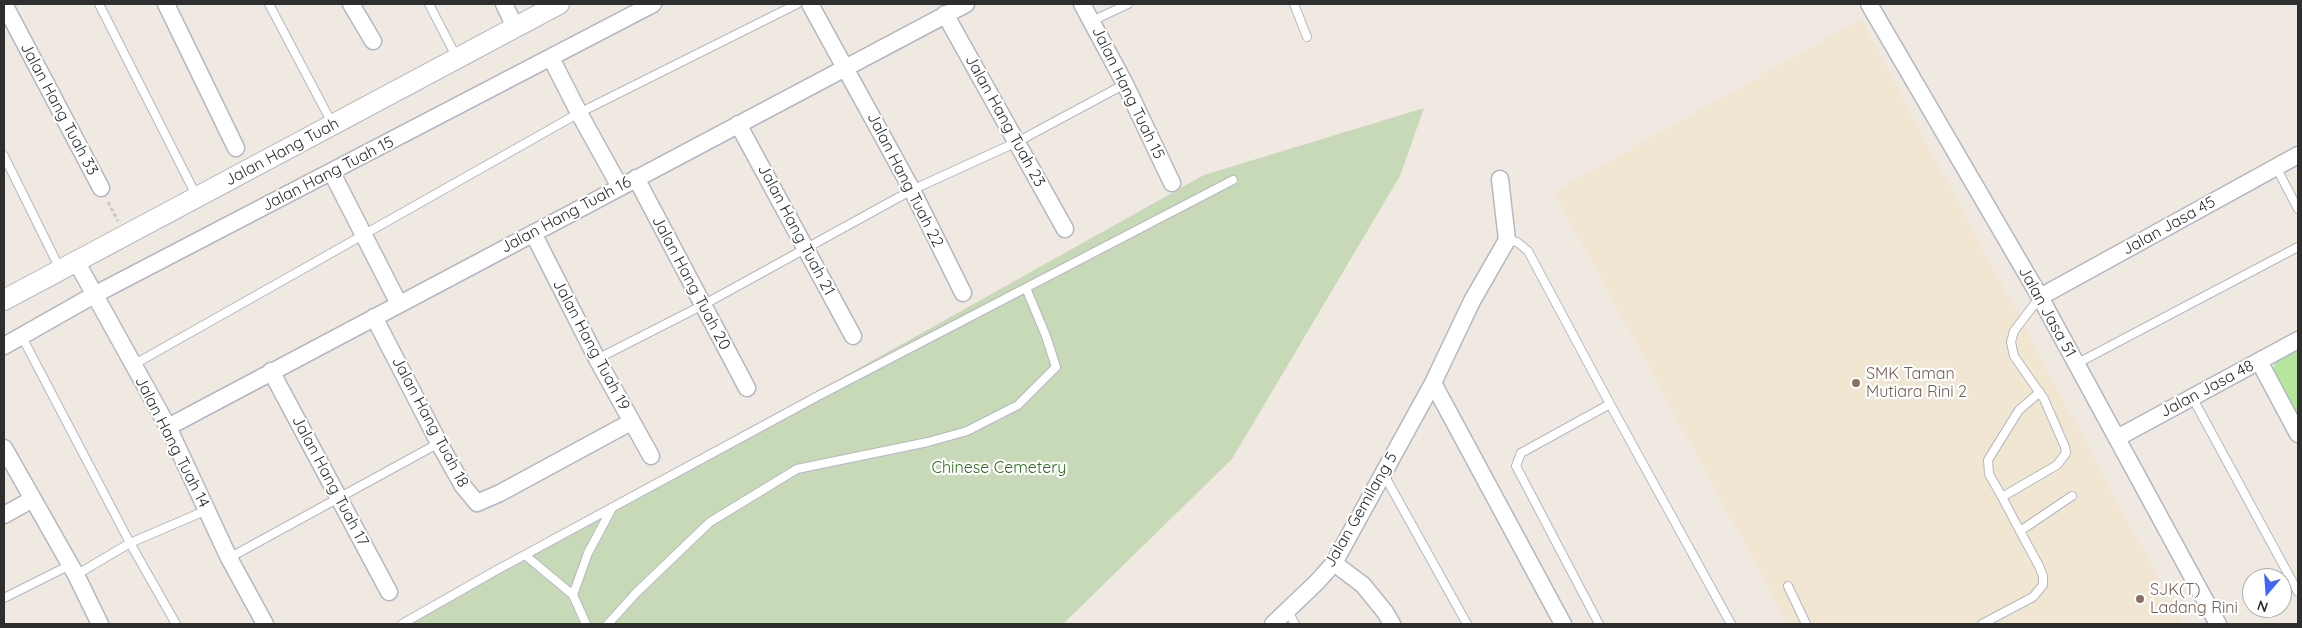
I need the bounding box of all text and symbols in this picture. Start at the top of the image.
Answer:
street label: Jalan Hang Tuah 15 [1088,23,1168,163]
street label: Jalan Hang Tuah 33 [16,39,102,179]
street label: Jalan Hang Tuah 23 [961,52,1049,190]
street label: Jalan Hang Tuah 22 [863,110,947,250]
street label: Jalan Hang Tuah [222,114,342,190]
street label: Jalan Hang Tuah 15 [259,132,397,216]
street label: Jalan Hang Tuah 21 [753,161,839,299]
street label: Jalan Hang Tuah 16 [497,172,635,258]
street label: Jalan Jasa 45 [2119,192,2219,260]
street label: Jalan Hang Tuah 20 [648,213,734,353]
street label: Jalan Jasa 51 [2014,263,2080,361]
street label: Jalan Hang Tuah 19 [548,276,634,414]
street label: Jalan Hang Tuah 18 [387,353,473,491]
street label: Jalan Jasa 48 [2157,356,2257,422]
place label: SMK Taman Mutiara Rini 2 [1866,364,1967,402]
street label: Jalan Hang Tuah 14 [131,373,213,511]
marker: SMK Taman Mutiara Rini 2 [1850,377,1862,389]
street label: Jalan Hang Tuah 17 [288,413,372,549]
street label: Jalan Gemilang 5 [1320,449,1402,571]
park label: Chinese Cemetery [932,458,1066,478]
north arrow [2242,568,2292,618]
place label: SJK(T) Ladang Rini [2150,580,2238,618]
marker: SJK(T) Ladang Rini [2134,593,2146,605]
text: N [2255,596,2270,616]

